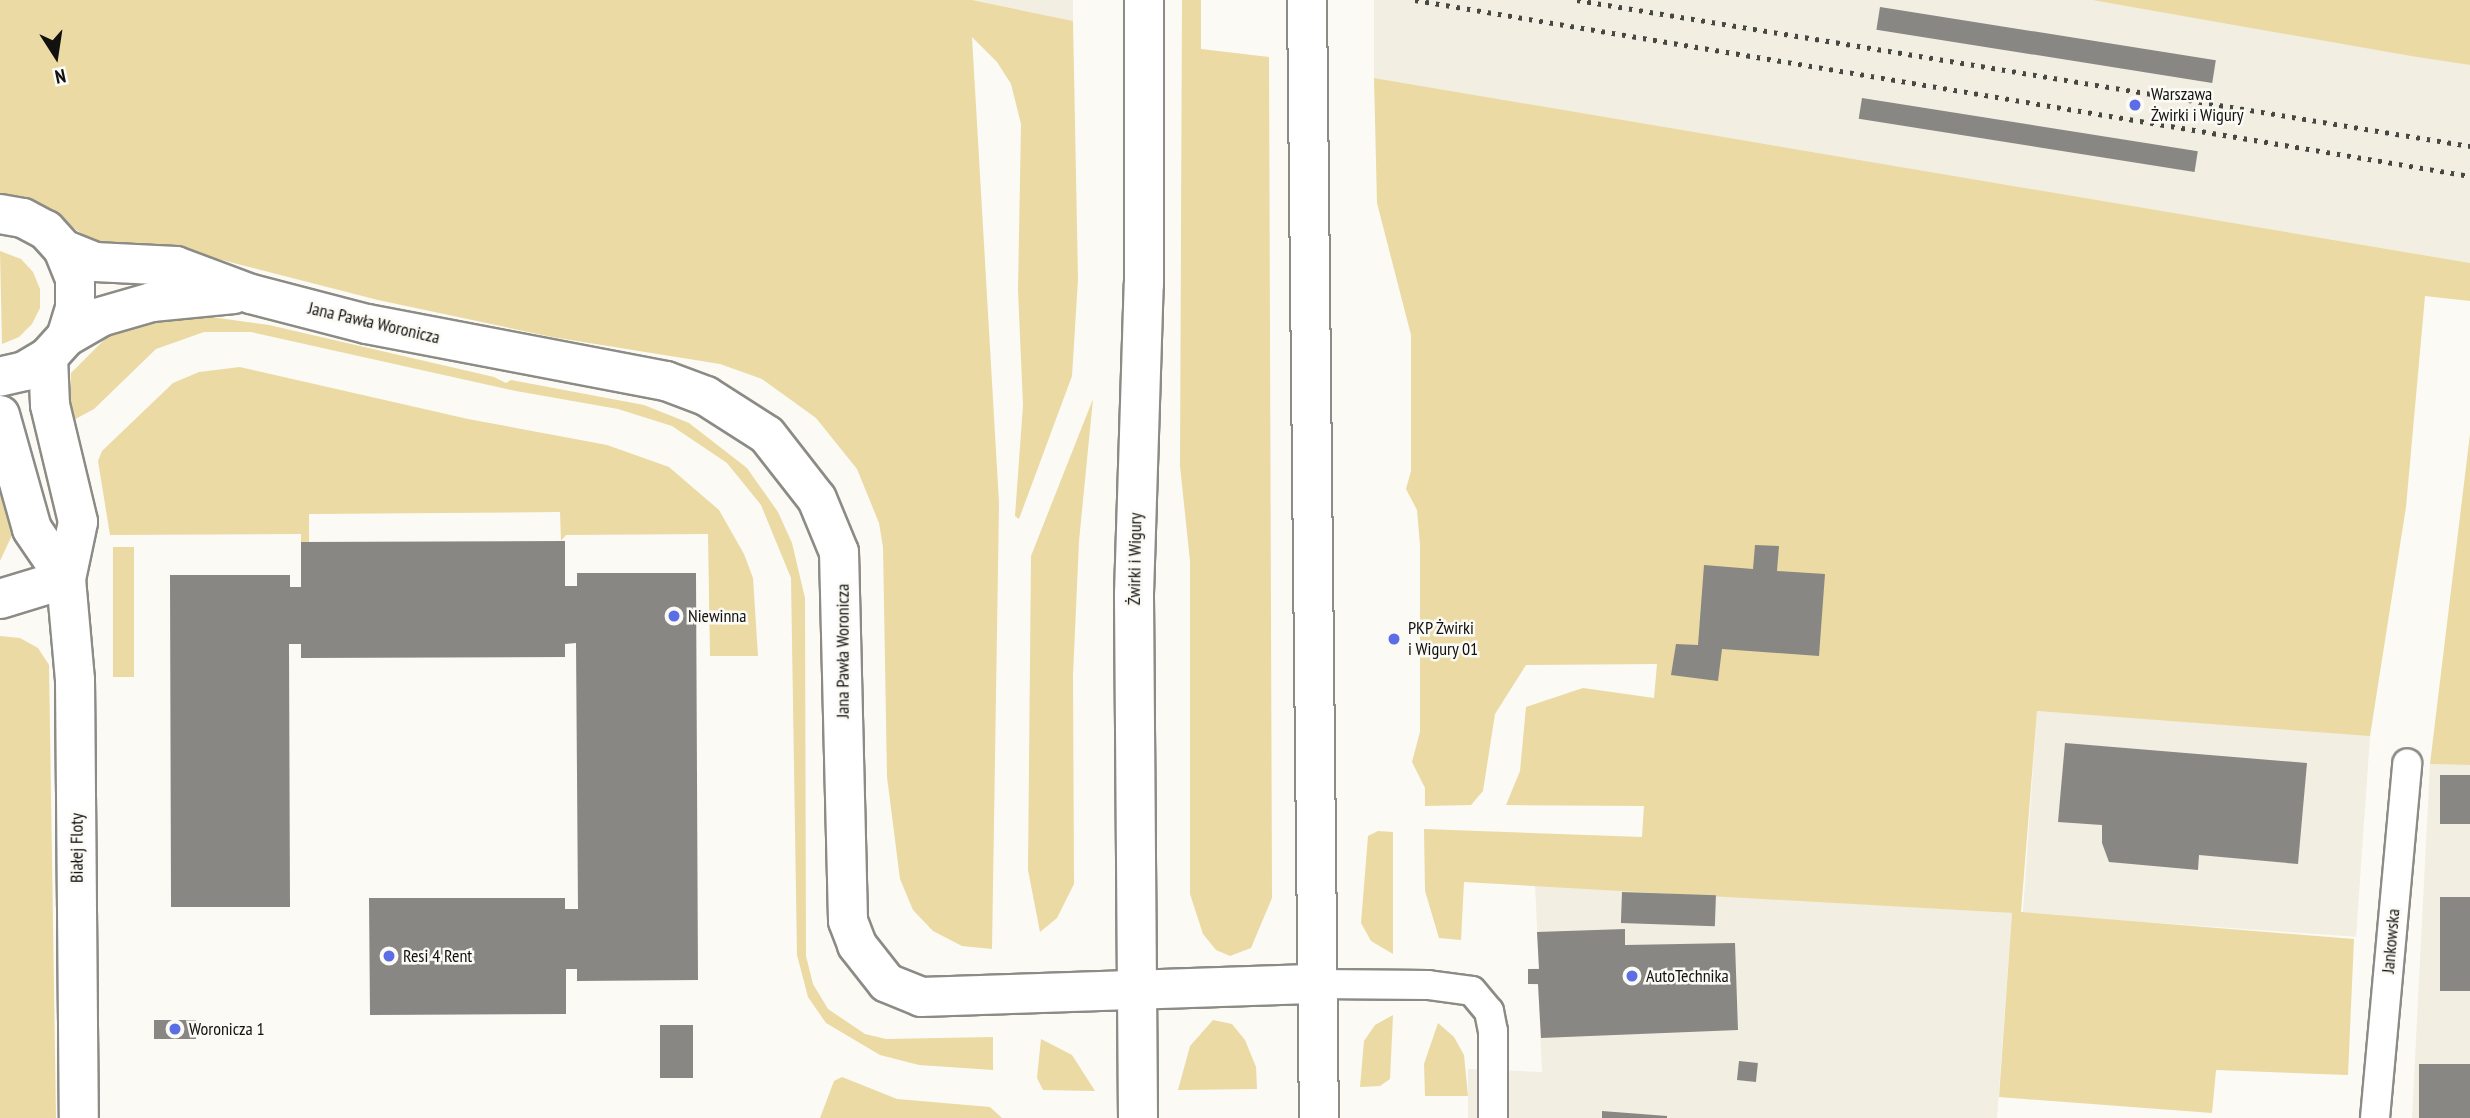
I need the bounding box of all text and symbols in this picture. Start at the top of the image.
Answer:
north arrow [21,21,91,91]
text: N [53,64,68,89]
place label: Warszawa Żwirki i Wigury [2151,84,2244,126]
marker: Warszawa Żwirki i Wigury [2125,95,2145,115]
street label: Jana Pawła Woronicza [306,297,442,349]
street label: Żwirki i Wigury [1123,512,1147,606]
street label: Jana Pawła Woronicza [832,584,854,718]
place label: Niewinna [688,605,746,627]
marker: Niewinna [666,608,682,624]
place label: PKP Żwirki i Wigury 01 [1408,618,1479,660]
marker: PKP Żwirki i Wigury 01 [1386,631,1402,647]
street label: Białej Floty [66,813,88,883]
street label: Jankowska [2377,908,2405,974]
place label: Resi 4 Rent [403,945,472,967]
marker: Resi 4 Rent [381,948,397,964]
place label: AutoTechnika [1646,965,1729,987]
marker: AutoTechnika [1624,968,1640,984]
place label: Woronicza 1 [189,1018,265,1040]
marker: Woronicza 1 [167,1021,183,1037]

